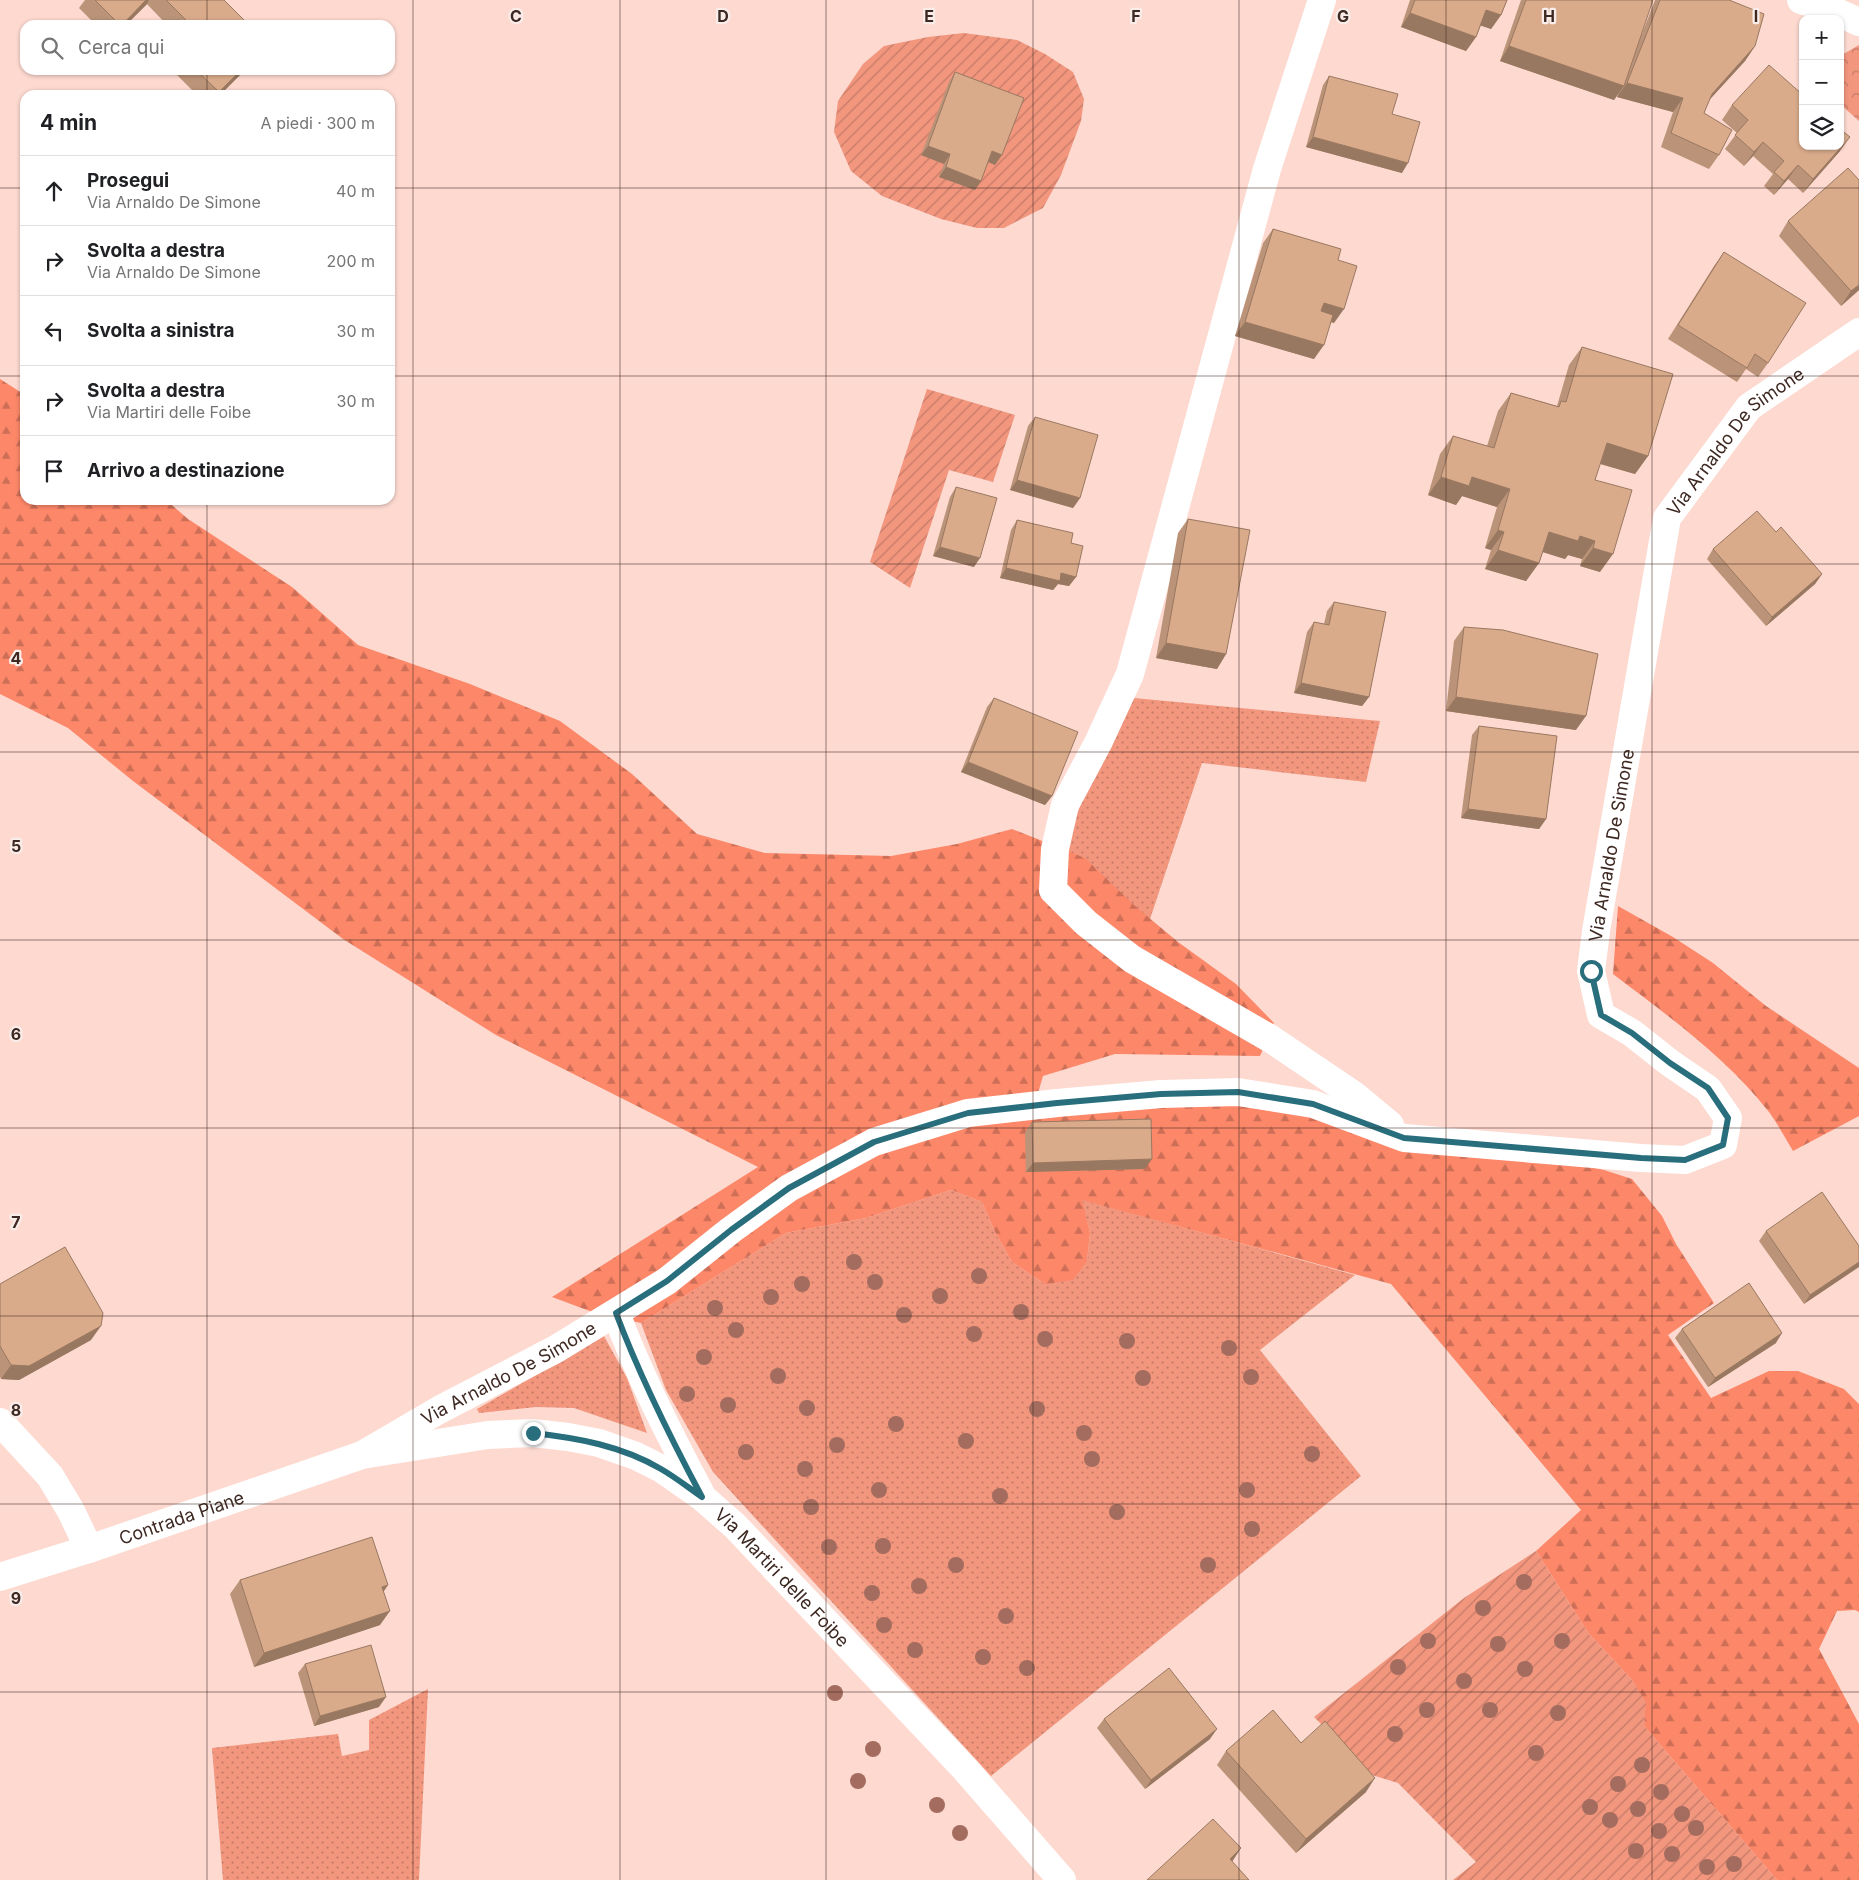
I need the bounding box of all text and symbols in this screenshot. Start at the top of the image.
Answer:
text: C [510,6,522,26]
text: D [717,6,729,26]
text: E [924,6,934,26]
text: F [1131,6,1141,26]
text: G [1337,6,1349,26]
text: H [1543,6,1555,26]
text: I [1754,6,1758,26]
map controls [1799,15,1844,150]
button: + [1799,15,1844,60]
search box [20,20,395,75]
icon: search [38,34,66,62]
text: Cerca qui [78,36,164,59]
button: − [1799,60,1844,105]
button: layers [1799,105,1844,150]
text: 4 min [40,110,97,135]
text: A piedi · 300 m [261,113,375,133]
text: Prosegui [87,169,169,192]
icon: ahead [40,177,68,205]
text: 40 m [336,181,375,201]
text: Via Arnaldo De Simone [87,192,261,212]
text: Svolta a destra [87,239,225,262]
icon: right [40,247,68,275]
text: 200 m [327,251,375,271]
text: Via Arnaldo De Simone [87,262,261,282]
icon: left [40,317,68,345]
text: Svolta a sinistra [87,319,235,342]
text: 30 m [337,321,375,341]
street label: Via Arnaldo De Simone [1662,362,1808,519]
text: Svolta a destra [87,379,225,402]
icon: right [40,387,68,415]
text: 30 m [337,391,375,411]
text: Via Martiri delle Foibe [87,402,251,422]
icon: arrive [40,457,68,485]
text: Arrivo a destinazione [87,459,285,482]
text: 4 [11,648,22,668]
street label: Via Arnaldo De Simone [1584,747,1638,943]
text: 5 [11,836,21,856]
route start [1580,960,1603,983]
text: 6 [11,1024,21,1044]
text: 7 [11,1212,21,1232]
street label: Via Arnaldo De Simone [417,1317,600,1429]
text: 8 [11,1400,21,1420]
route end [522,1422,545,1445]
street label: Contrada Piane [116,1486,247,1548]
street label: Via Martiri delle Foibe [711,1503,854,1651]
text: 9 [11,1588,21,1608]

